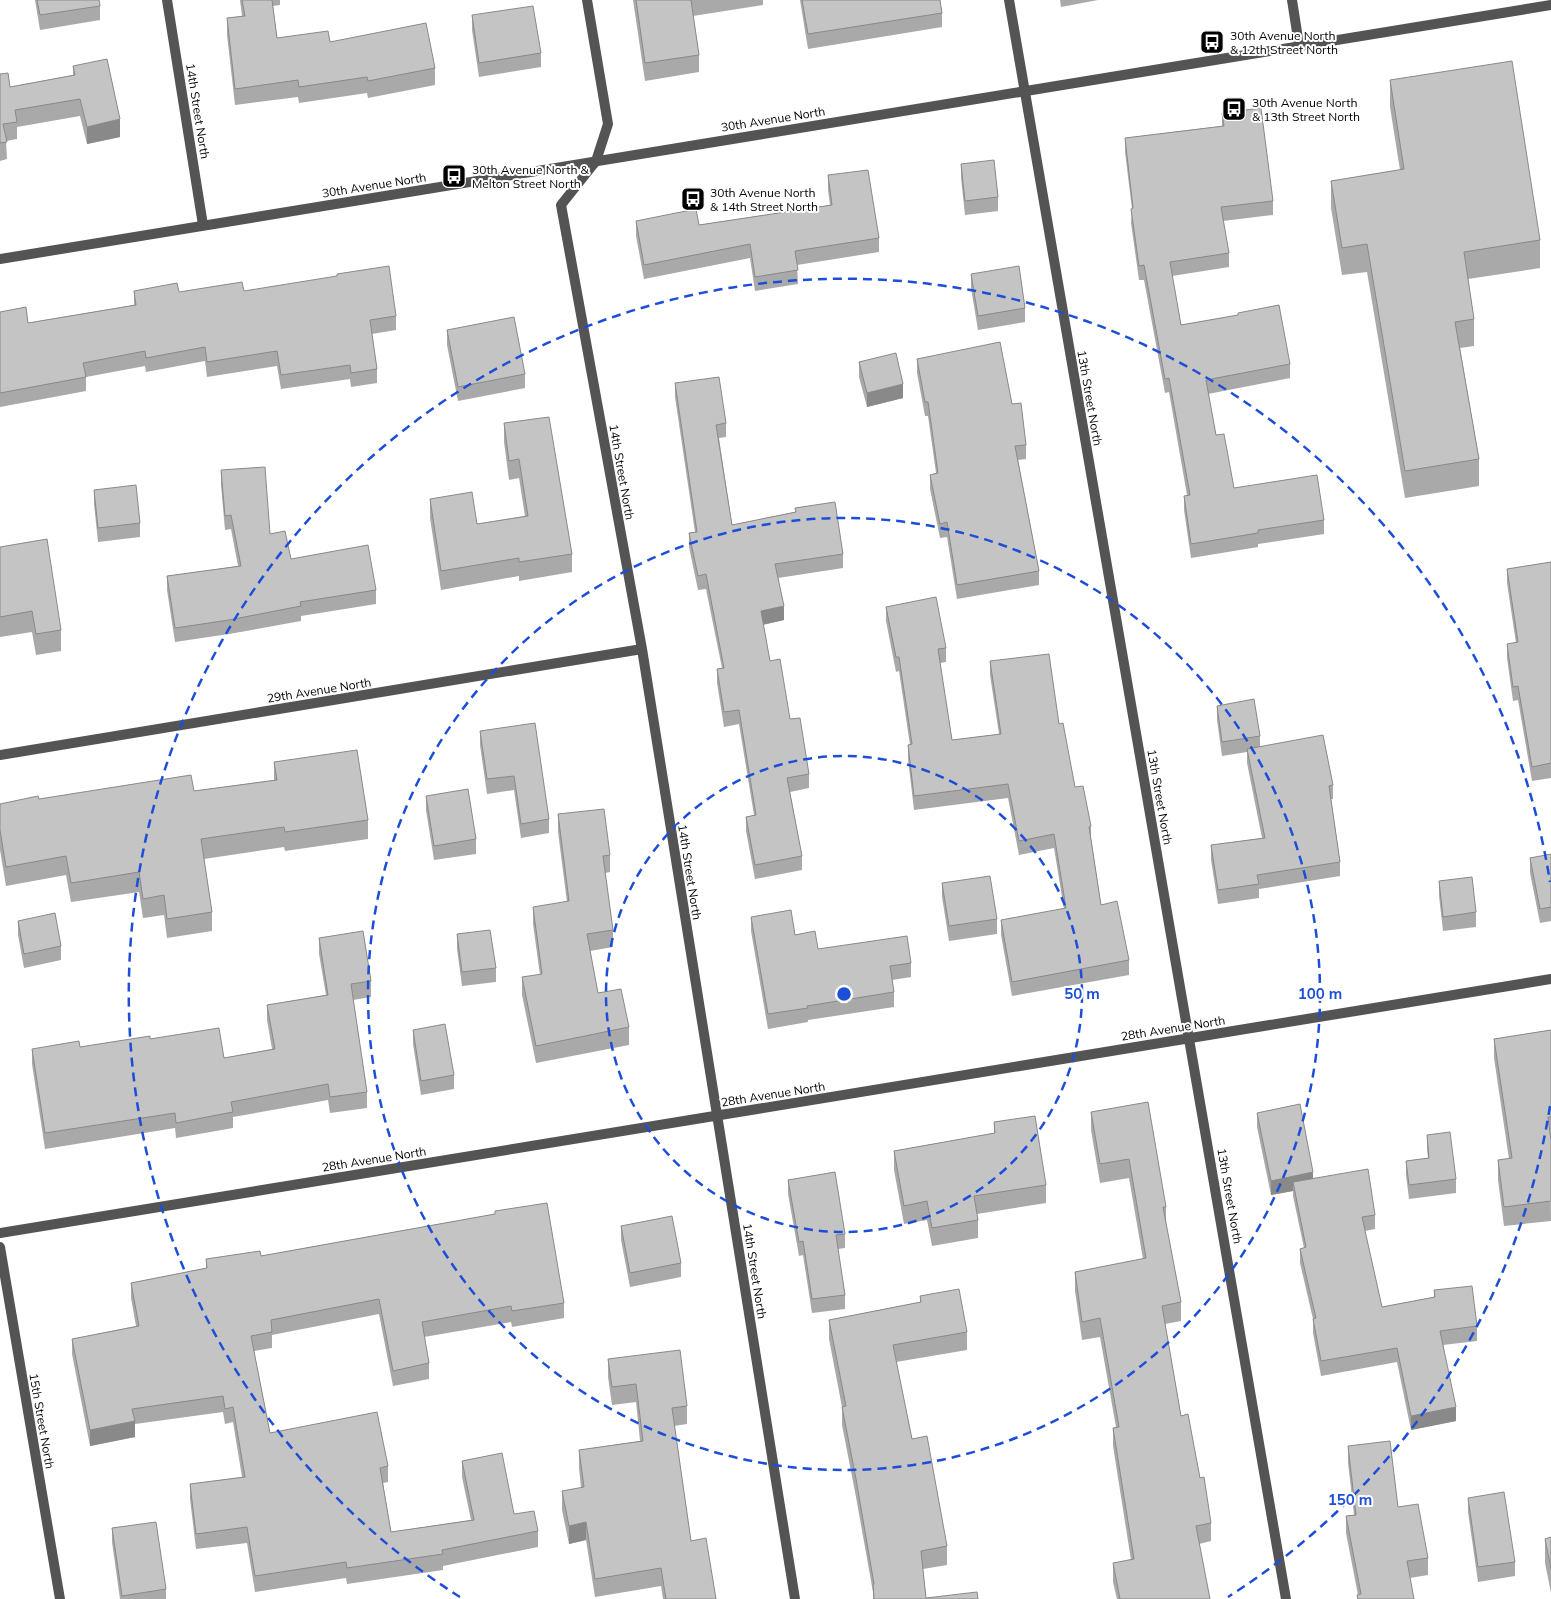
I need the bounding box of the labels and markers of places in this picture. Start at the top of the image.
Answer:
place label: 30th Avenue North & 12th Street North [1230,28,1338,57]
bus stop icon: 30th Avenue North & 12th Street North [1199,29,1225,55]
place label: 30th Avenue North & 13th Street North [1252,95,1360,124]
bus stop icon: 30th Avenue North & 13th Street North [1221,96,1247,122]
place label: 30th Avenue North & Melton Street North [472,162,590,191]
bus stop icon: 30th Avenue North & Melton Street North [441,163,467,189]
place label: 30th Avenue North & 14th Street North [710,185,818,214]
bus stop icon: 30th Avenue North & 14th Street North [680,186,706,212]
centre of rings [835,985,853,1003]

